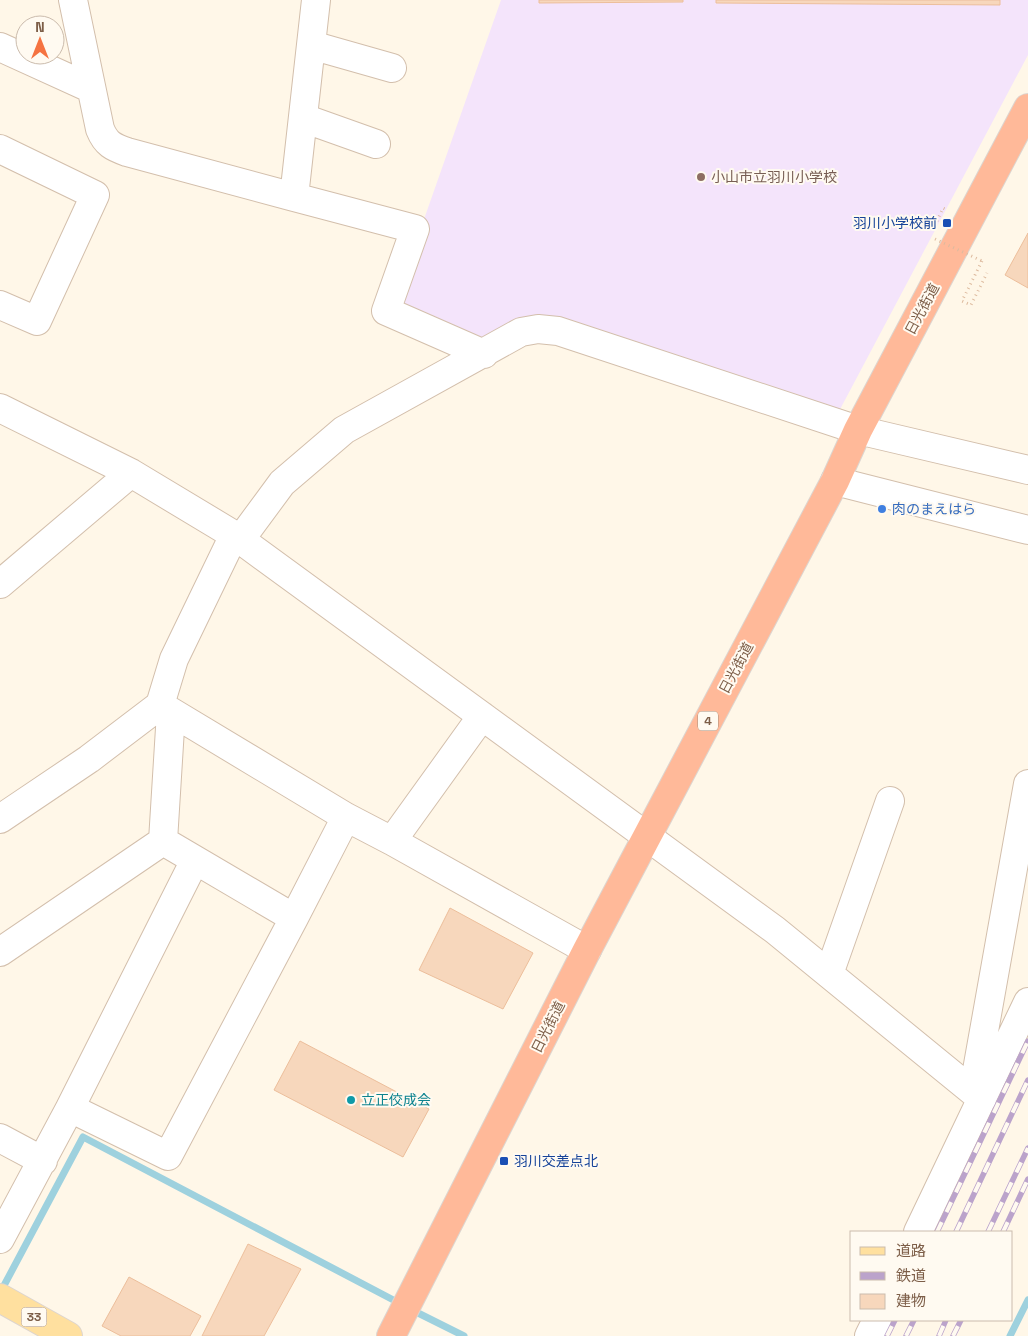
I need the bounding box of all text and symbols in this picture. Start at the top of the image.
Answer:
north arrow [15,15,65,65]
text: N [35,18,45,36]
place label: 小山市立羽川小学校 [711,168,837,186]
marker: 小山市立羽川小学校 [695,171,707,183]
place label: 羽川小学校前 [853,214,937,232]
marker: 羽川小学校前 [941,217,953,229]
street label: 日光街道 [901,280,943,338]
place label: 肉のまえはら [892,500,976,518]
marker: 肉のまえはら [876,503,888,515]
street label: 日光街道 [715,639,757,697]
road number: 4 [698,711,718,730]
street label: 日光街道 [527,998,569,1056]
place label: 立正佼成会 [361,1091,431,1109]
marker: 立正佼成会 [345,1094,357,1106]
place label: 羽川交差点北 [514,1152,598,1170]
marker: 羽川交差点北 [498,1155,510,1167]
legend [850,1231,1013,1321]
text: 道路 [896,1241,926,1260]
text: 鉄道 [896,1266,926,1285]
text: 建物 [896,1291,926,1310]
road number: 33 [22,1308,46,1326]

